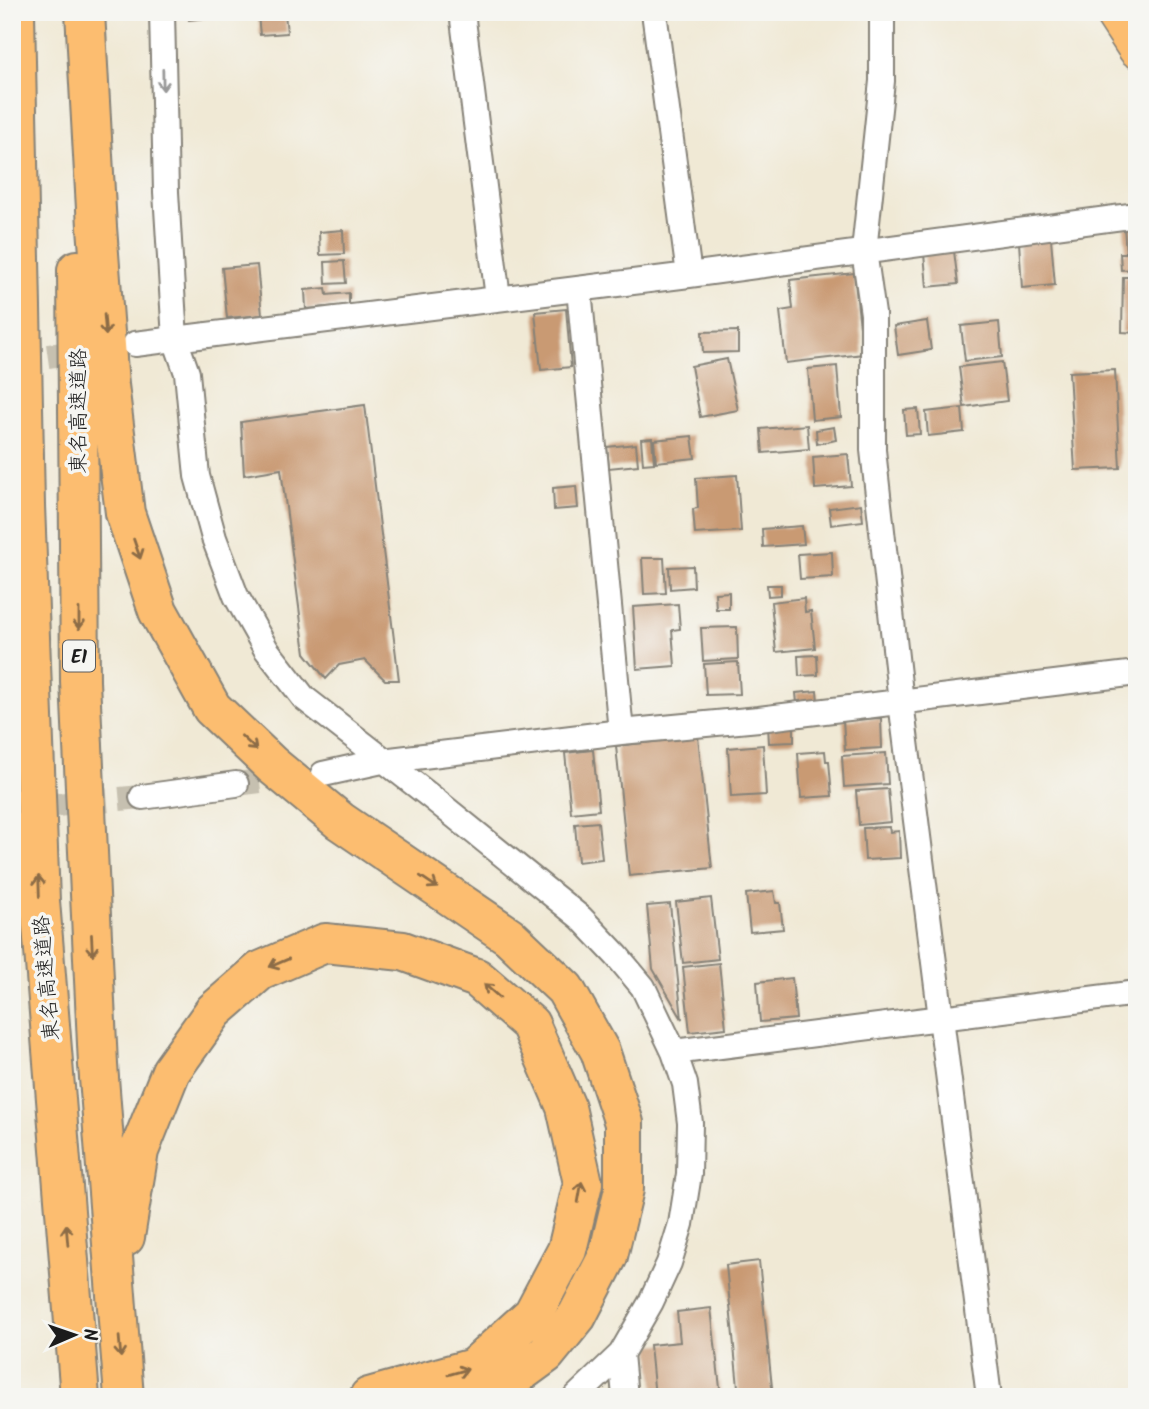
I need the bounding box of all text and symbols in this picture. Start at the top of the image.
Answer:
one-way arrow [157,69,170,92]
one-way arrow [99,313,112,336]
street label: 東名高速道路 [63,348,96,474]
one-way arrow [132,538,144,560]
one-way arrow [72,608,86,631]
road number: E1 [63,640,95,671]
one-way arrow [240,735,258,751]
one-way arrow [32,875,46,898]
one-way arrow [419,875,438,889]
street label: 東名高速道路 [26,914,69,1042]
one-way arrow [86,933,99,955]
one-way arrow [268,957,290,970]
one-way arrow [484,983,502,999]
one-way arrow [574,1181,587,1204]
one-way arrow [60,1224,73,1247]
north arrow [38,1300,108,1370]
text: N [74,1328,104,1341]
one-way arrow [114,1336,127,1358]
one-way arrow [447,1364,469,1377]

